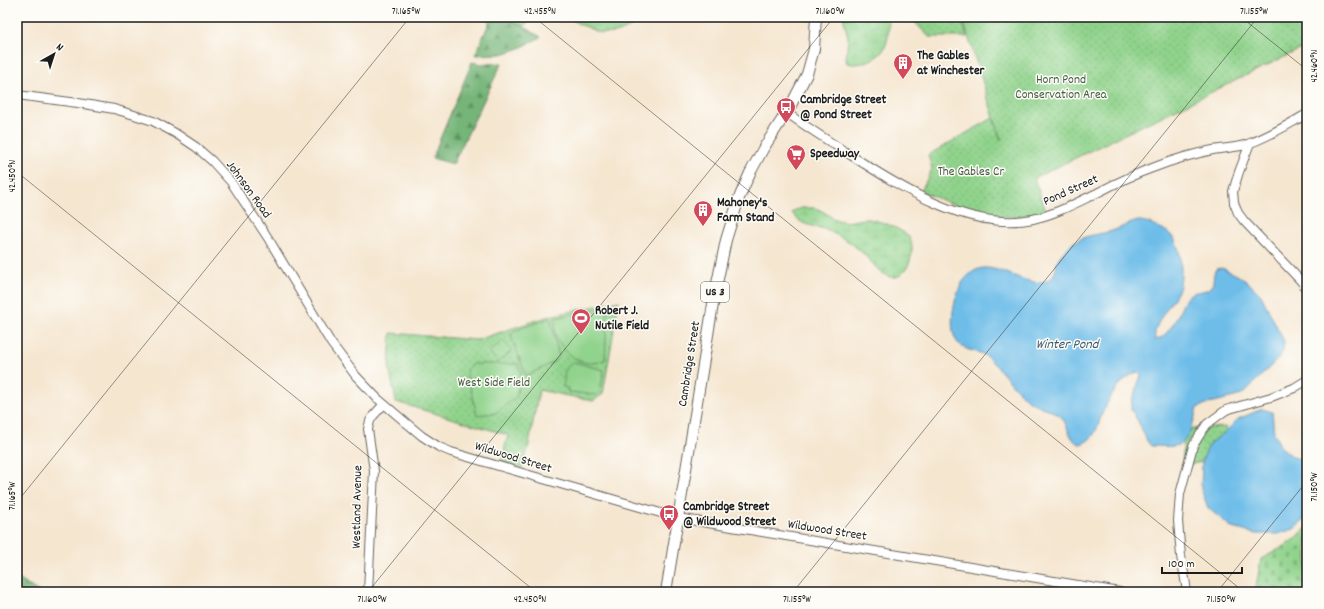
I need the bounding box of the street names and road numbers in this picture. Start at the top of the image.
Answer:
street label: Johnson Road [221,157,275,223]
street label: Pond Street [1040,170,1102,212]
road number: US 3 [701,282,729,302]
street label: Cambridge Street [674,320,706,408]
street label: Wildwood Street [472,437,554,479]
street label: Westland Avenue [348,465,368,549]
street label: Wildwood Street [786,515,868,547]

